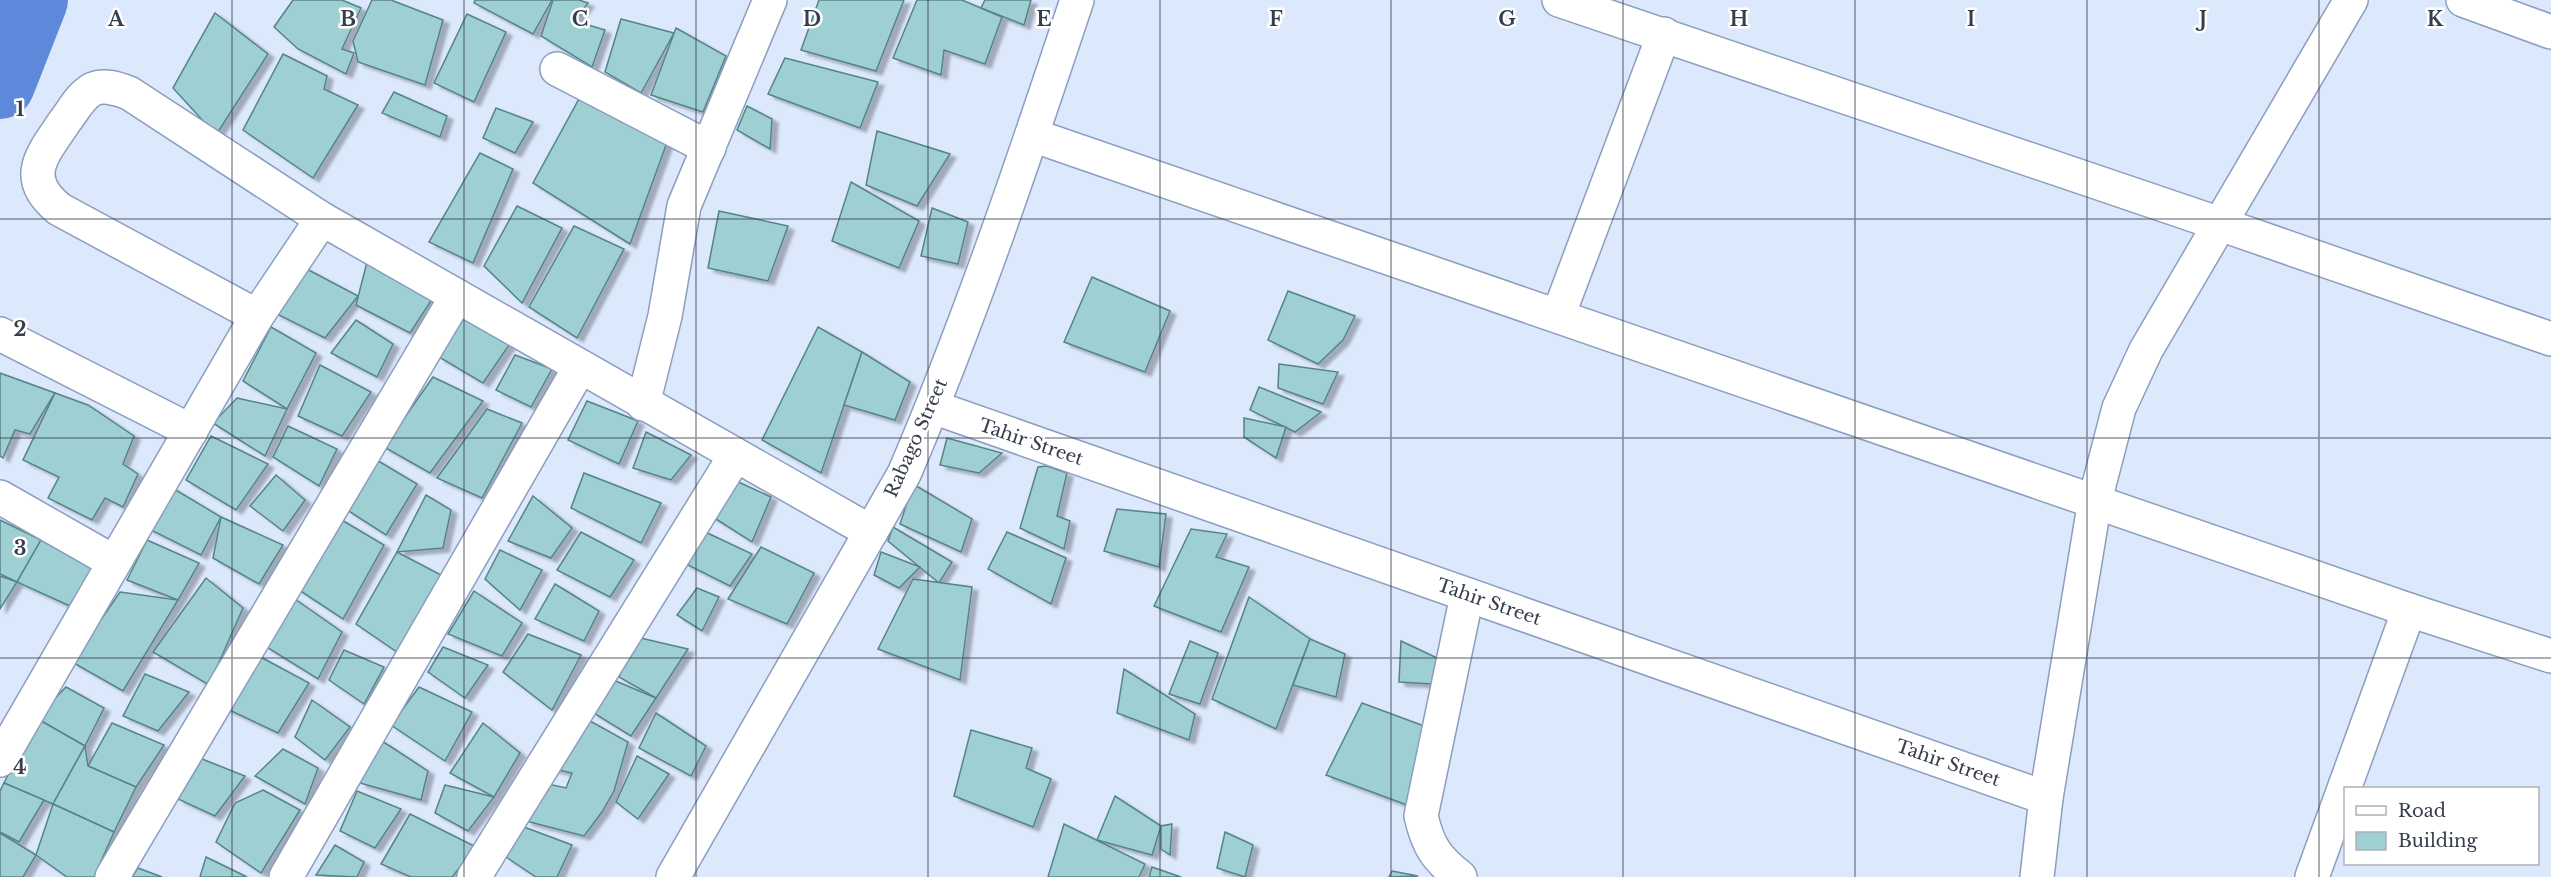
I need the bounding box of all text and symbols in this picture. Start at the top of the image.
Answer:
text: A [107,7,125,31]
text: B [340,7,356,31]
text: C [572,7,588,31]
text: D [803,7,821,31]
text: E [1036,7,1052,31]
text: F [1269,7,1283,31]
text: G [1498,7,1516,31]
text: H [1730,7,1749,31]
text: I [1967,7,1975,31]
text: J [2195,7,2207,31]
text: K [2427,7,2444,31]
text: 1 [16,97,25,121]
text: 2 [13,317,27,341]
street label: Rabago Street [880,375,952,501]
street label: Tahir Street [976,414,1086,470]
text: 3 [14,536,26,560]
street label: Tahir Street [1434,574,1544,630]
street label: Tahir Street [1893,735,2003,791]
text: 4 [13,755,27,779]
legend [2344,787,2539,865]
text: Road [2398,800,2446,822]
text: Building [2398,830,2477,852]

